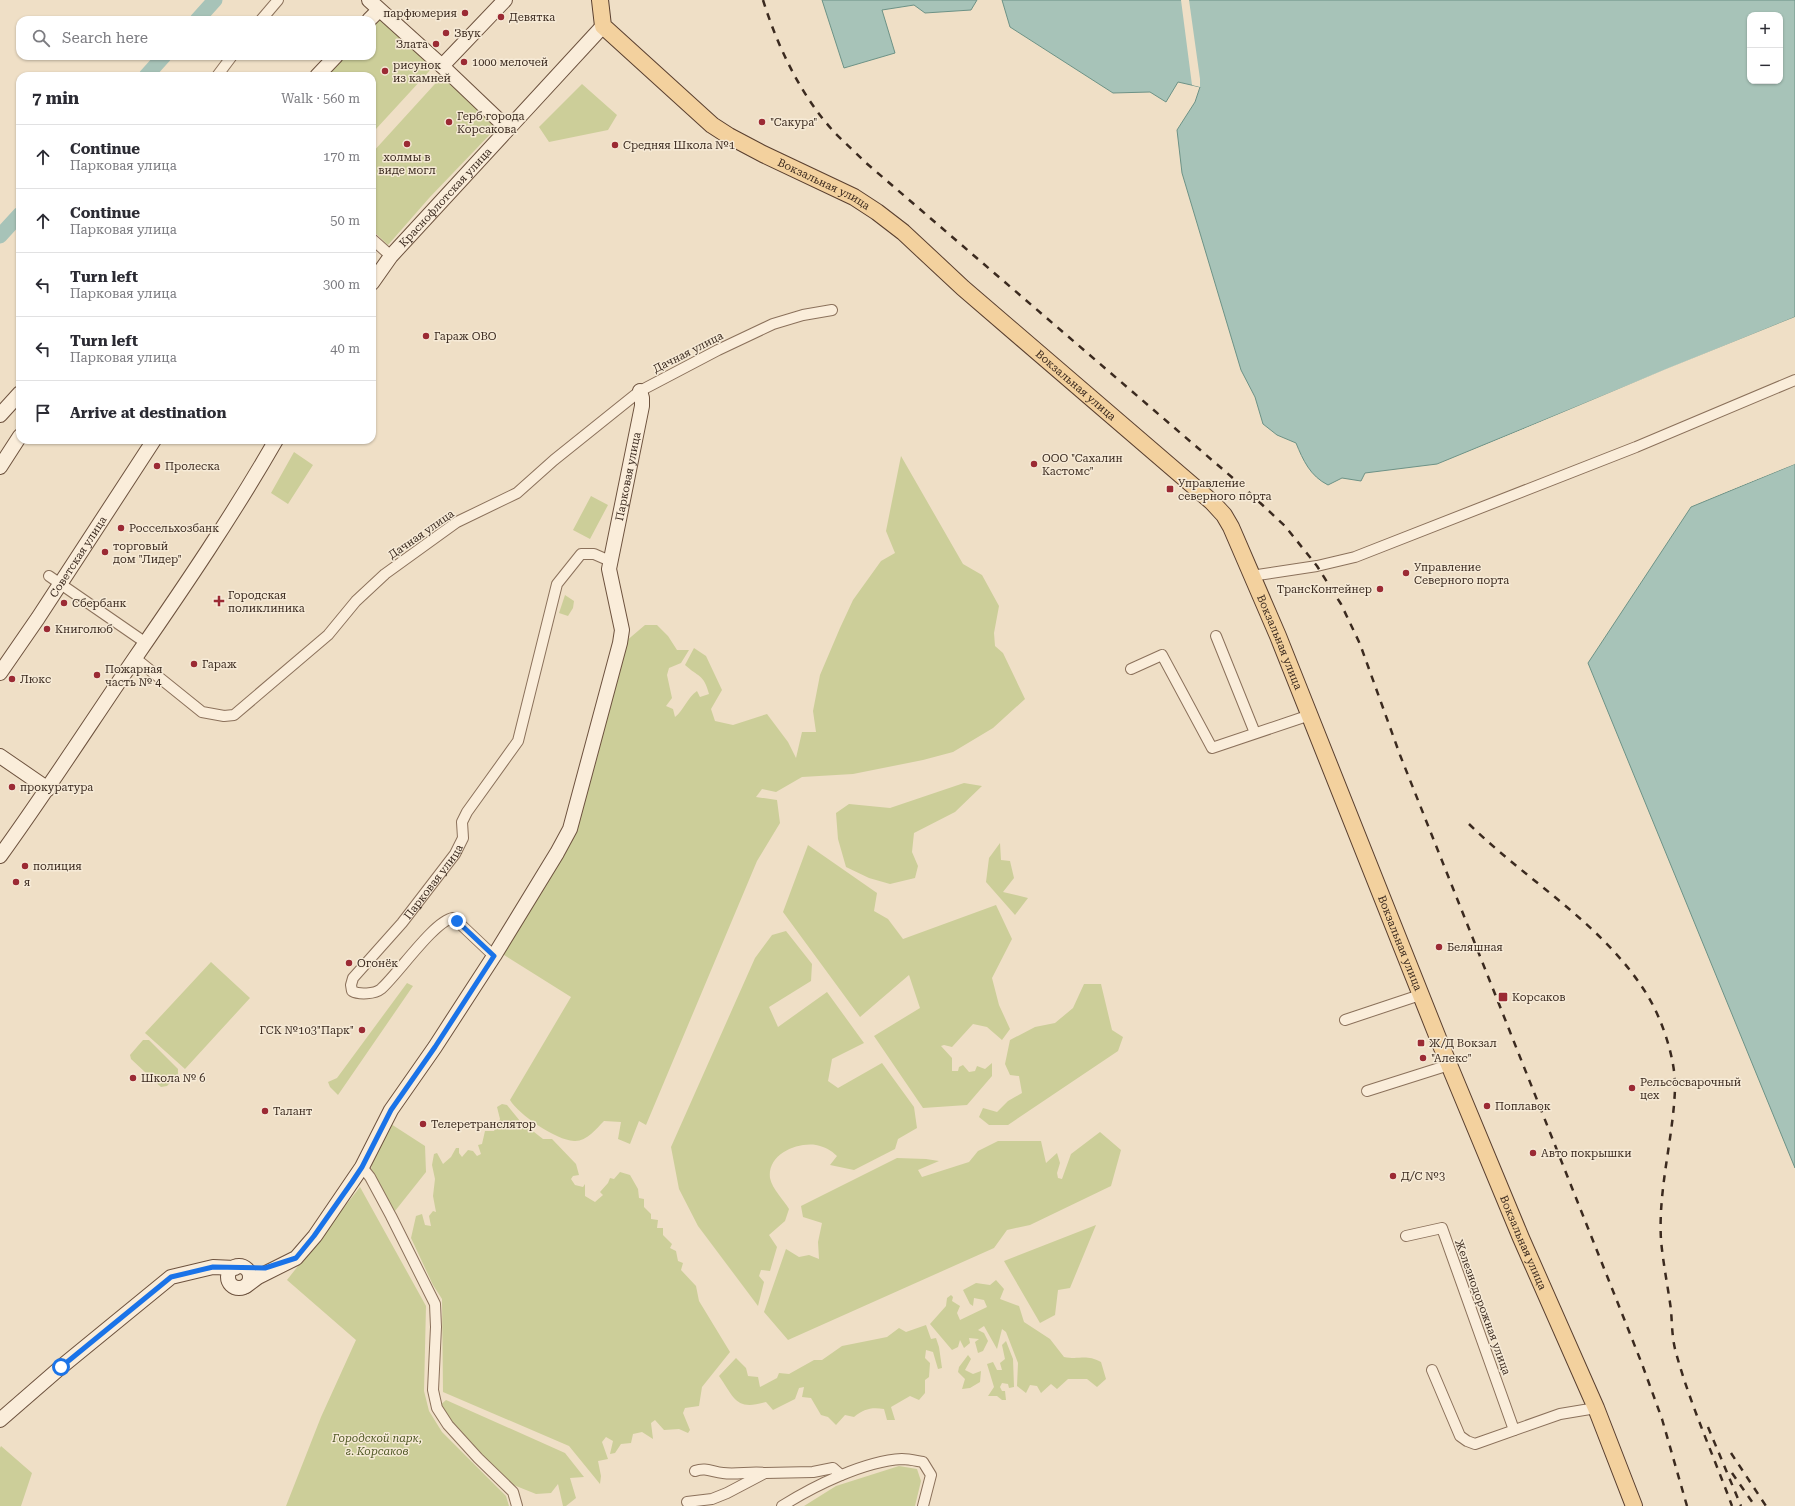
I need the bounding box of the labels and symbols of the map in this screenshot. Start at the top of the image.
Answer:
place label: парфюмерия [383,7,457,20]
marker: парфюмерия [460,8,470,18]
place label: Девятка [509,11,555,24]
marker: Девятка [496,12,506,22]
place label: Звук [454,27,481,40]
marker: Звук [441,28,451,38]
place label: Злата [396,38,428,51]
marker: Злата [431,39,441,49]
place label: 1000 мелочей [472,56,548,69]
marker: 1000 мелочей [459,57,469,67]
place label: рисунок из камней [393,59,451,85]
marker: рисунок из камней [380,66,390,76]
place label: Герб города Корсакова [457,110,525,136]
place label: "Сакура" [770,116,817,129]
marker: Герб города Корсакова [444,117,454,127]
marker: "Сакура" [757,117,767,127]
marker: холмы в виде могл [402,139,412,149]
place label: Средняя Школа №1 [623,139,735,152]
marker: Средняя Школа №1 [610,140,620,150]
street label: Краснофлотская улица [397,145,495,250]
place label: холмы в виде могл [378,151,436,177]
street label: Вокзальная улица [775,156,872,213]
street label: Дачная улица [651,329,725,376]
place label: Гараж ОВО [434,330,497,343]
marker: Гараж ОВО [421,331,431,341]
street label: Вокзальная улица [1033,347,1118,423]
street label: Парковая улица [613,431,644,522]
place label: ООО "Сахалин Кастомс" [1042,452,1123,478]
marker: ООО "Сахалин Кастомс" [1029,459,1039,469]
place label: Пролеска [165,460,220,473]
marker: Пролеска [152,461,162,471]
place label: Управление северного порта [1178,477,1272,503]
marker: Управление северного порта [1165,484,1175,494]
street label: Дачная улица [386,507,457,562]
street label: Советская улица [47,514,110,600]
place label: Россельхозбанк [129,522,219,535]
marker: Россельхозбанк [116,523,126,533]
place label: торговый дом "Лидер" [113,540,182,566]
marker: торговый дом "Лидер" [100,547,110,557]
place label: Управление Северного порта [1414,561,1509,587]
marker: Управление Северного порта [1401,568,1411,578]
place label: ТрансКонтейнер [1277,583,1372,596]
marker: ТрансКонтейнер [1375,584,1385,594]
place label: Городская поликлиника [228,589,305,615]
street label: Вокзальная улица [1254,593,1305,692]
marker: Городская поликлиника [213,595,225,607]
place label: Сбербанк [72,597,127,610]
marker: Сбербанк [59,598,69,608]
place label: Книголюб [55,623,113,636]
marker: Книголюб [42,624,52,634]
place label: Гараж [202,658,237,671]
marker: Гараж [189,659,199,669]
place label: Пожарная часть № 4 [105,663,163,689]
marker: Пожарная часть № 4 [92,670,102,680]
place label: Люкс [20,673,51,686]
marker: Люкс [7,674,17,684]
place label: прокуратура [20,781,93,794]
marker: прокуратура [7,782,17,792]
street label: Парковая улица [401,842,466,922]
place label: полиция [33,860,82,873]
marker: полиция [20,861,30,871]
place label: я [24,876,30,889]
marker: я [11,877,21,887]
street label: Вокзальная улица [1375,893,1424,993]
route end [448,912,466,930]
place label: Беляшная [1447,941,1503,954]
marker: Беляшная [1434,942,1444,952]
place label: Огонёк [357,957,398,970]
marker: Огонёк [344,958,354,968]
marker: Корсаков [1497,991,1509,1003]
place label: Корсаков [1512,991,1566,1004]
place label: ГСК №103"Парк" [260,1024,354,1037]
marker: ГСК №103"Парк" [357,1025,367,1035]
place label: Ж/Д Вокзал [1429,1037,1497,1050]
marker: Ж/Д Вокзал [1416,1038,1426,1048]
place label: "Алекс" [1431,1052,1472,1065]
marker: "Алекс" [1418,1053,1428,1063]
place label: Школа № 6 [141,1072,206,1085]
marker: Школа № 6 [128,1073,138,1083]
place label: Рельсосварочный цех [1640,1076,1741,1102]
marker: Рельсосварочный цех [1627,1083,1637,1093]
place label: Поплавок [1495,1100,1551,1113]
marker: Поплавок [1482,1101,1492,1111]
place label: Талант [273,1105,312,1118]
marker: Талант [260,1106,270,1116]
place label: Телеретранслятор [431,1118,536,1131]
marker: Телеретранслятор [418,1119,428,1129]
place label: Авто покрышки [1541,1147,1632,1160]
marker: Авто покрышки [1528,1148,1538,1158]
place label: Д/С №3 [1401,1170,1445,1183]
marker: Д/С №3 [1388,1171,1398,1181]
street label: Вокзальная улица [1497,1194,1549,1292]
street label: Железнодорожная улица [1452,1238,1513,1377]
route start [52,1358,70,1376]
park label: Городской парк, г. Корсаков [331,1432,422,1458]

